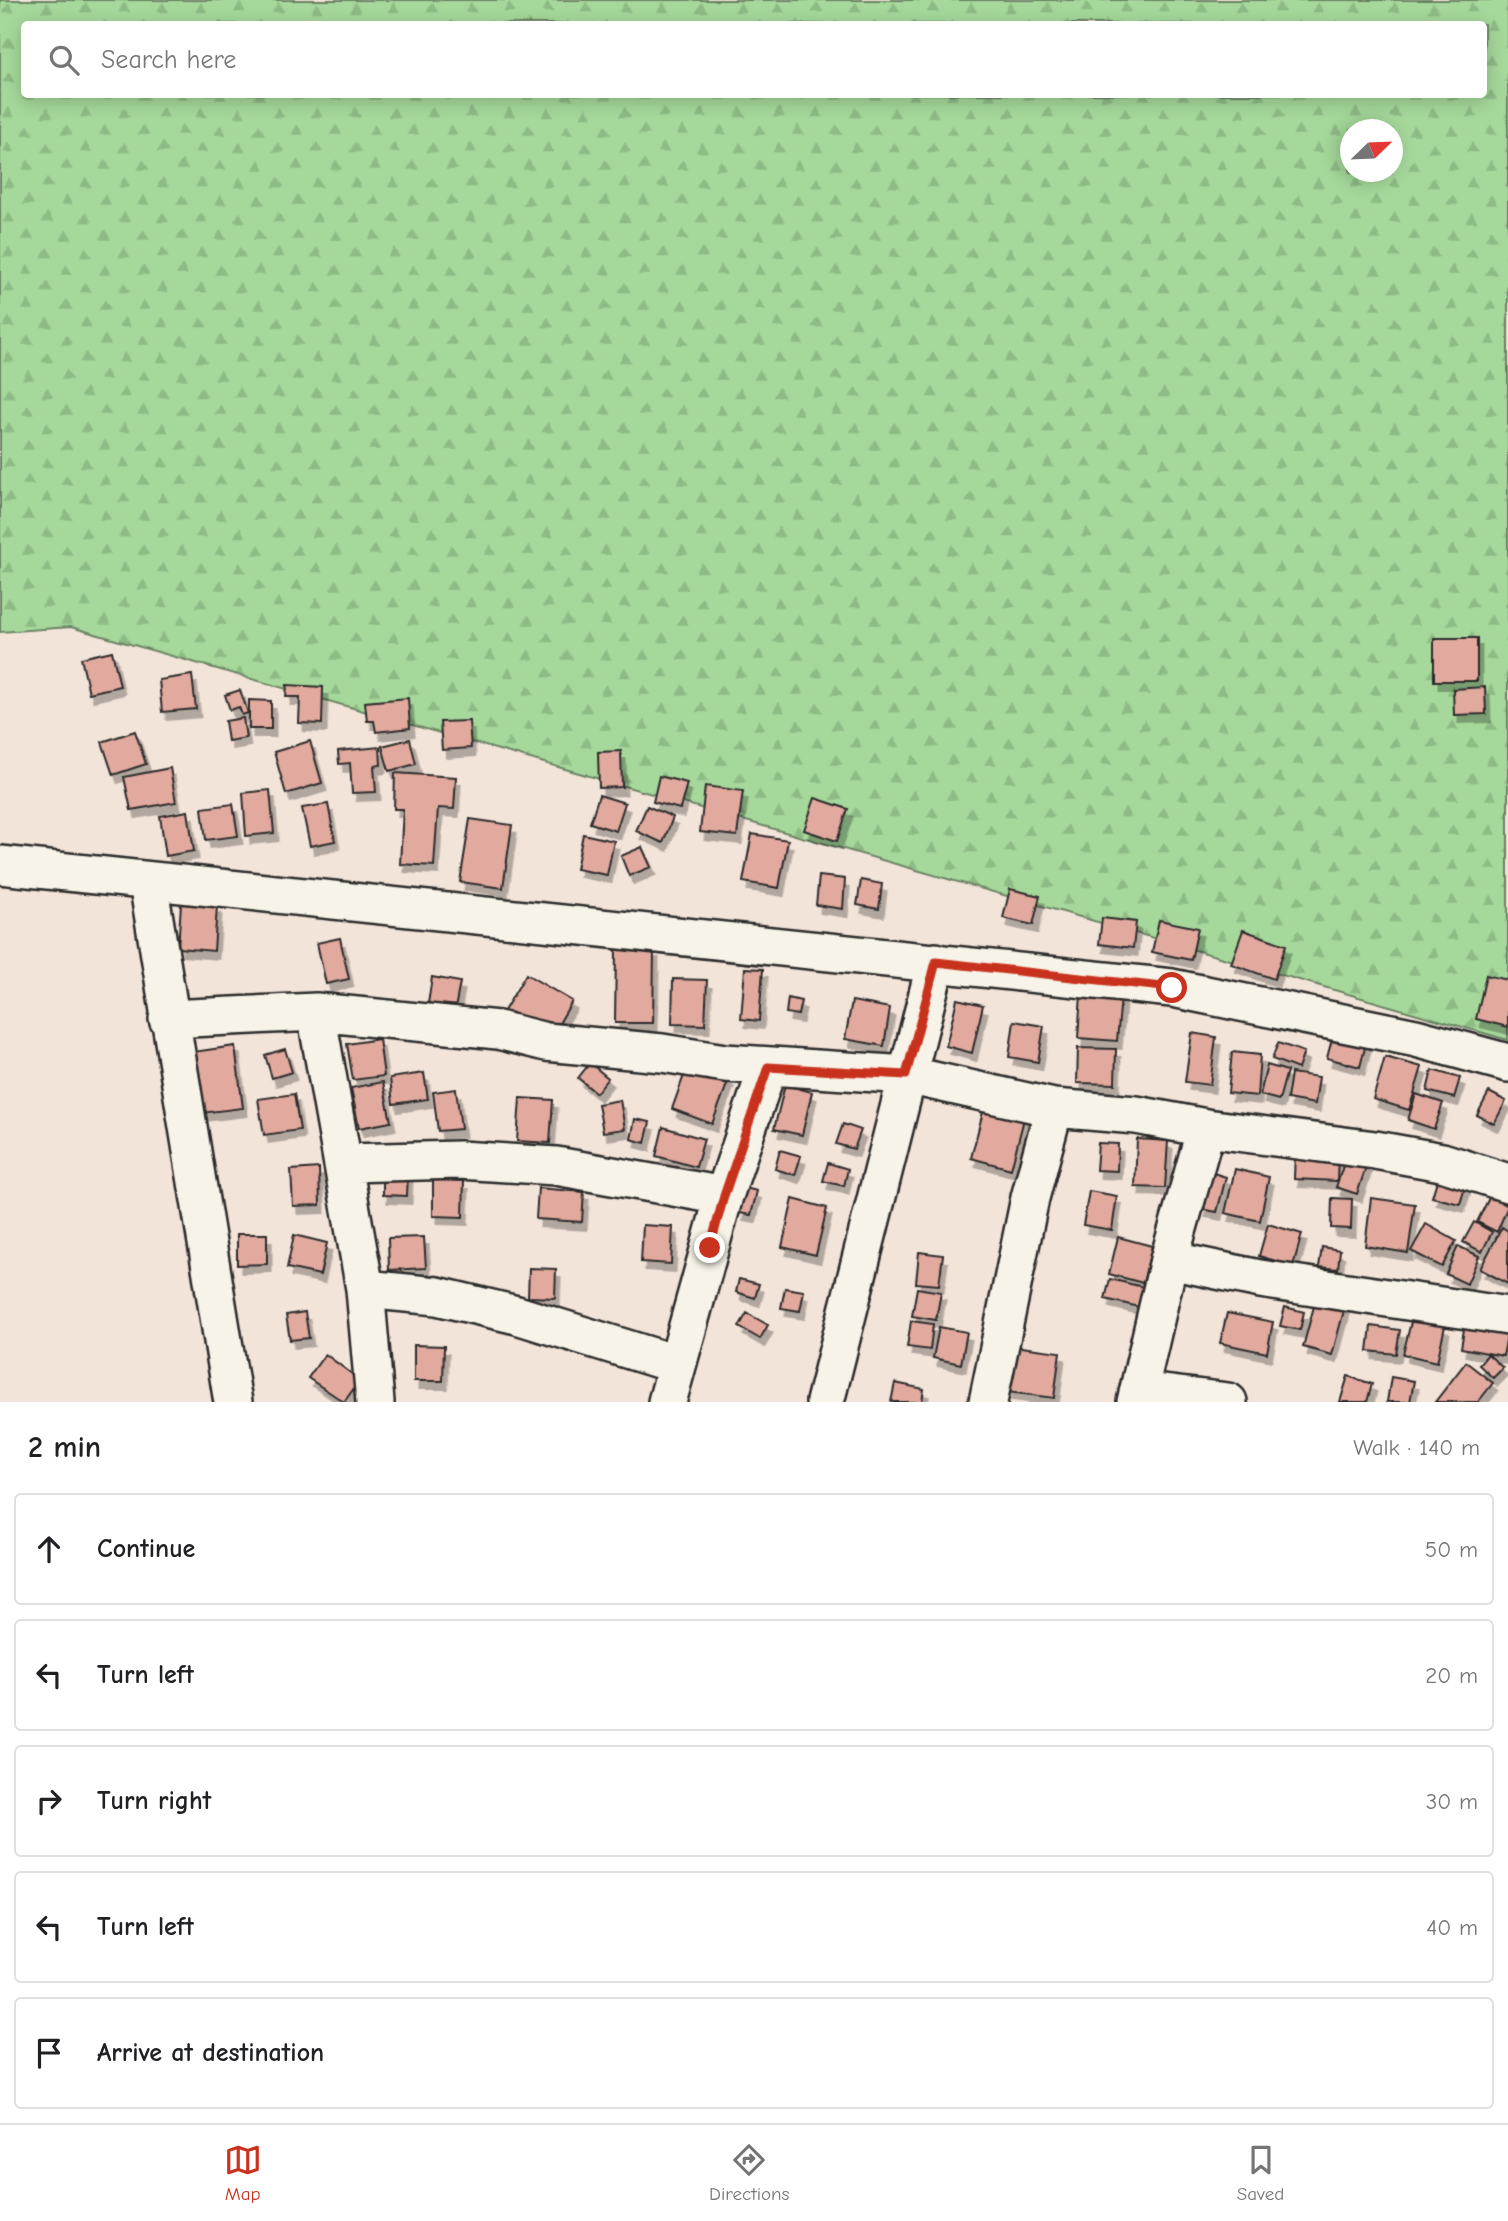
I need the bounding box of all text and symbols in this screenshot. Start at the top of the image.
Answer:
search box [21,21,1487,98]
icon: search [45,41,83,79]
text: Search here [101,45,236,75]
north arrow [1340,119,1403,182]
route start [1156,972,1187,1003]
route end [694,1232,725,1263]
text: 2 min [28,1430,101,1465]
text: Walk · 140 m [1353,1434,1480,1461]
icon: ahead [30,1530,68,1568]
text: Continue [97,1534,195,1564]
text: 50 m [1425,1536,1478,1563]
icon: left [30,1656,68,1694]
text: Turn left [97,1660,194,1690]
text: 20 m [1425,1662,1478,1689]
icon: right [30,1782,68,1820]
text: Turn right [97,1786,211,1816]
text: 30 m [1426,1788,1478,1815]
icon: left [30,1908,68,1946]
text: Turn left [97,1912,194,1942]
text: 40 m [1426,1914,1478,1941]
icon: arrive [30,2034,68,2072]
text: Arrive at destination [97,2038,324,2068]
tab: Map [224,2141,262,2205]
tab: Directions [709,2141,789,2205]
tab: Saved [1237,2141,1284,2205]

